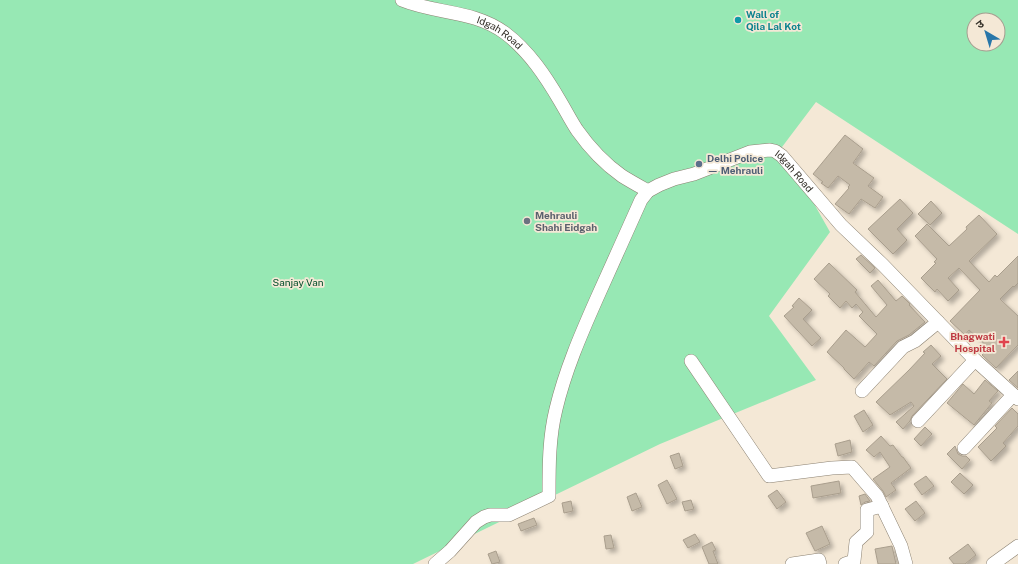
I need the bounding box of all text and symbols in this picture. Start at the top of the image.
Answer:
place label: Wall of Qila Lal Kot [746,8,801,32]
north arrow [966,12,1006,52]
street label: Idgah Road [475,13,525,51]
marker: Wall of Qila Lal Kot [733,15,743,25]
text: उ [974,17,987,31]
street label: Idgah Road [773,147,816,194]
place label: Delhi Police — Mehrauli [707,152,764,176]
marker: Delhi Police — Mehrauli [694,159,704,169]
place label: Mehrauli Shahi Eidgah [535,209,597,233]
marker: Mehrauli Shahi Eidgah [522,216,532,226]
park label: Sanjay Van [272,276,324,288]
place label: Bhagwati Hospital [950,330,995,354]
marker: Bhagwati Hospital [998,336,1010,348]

